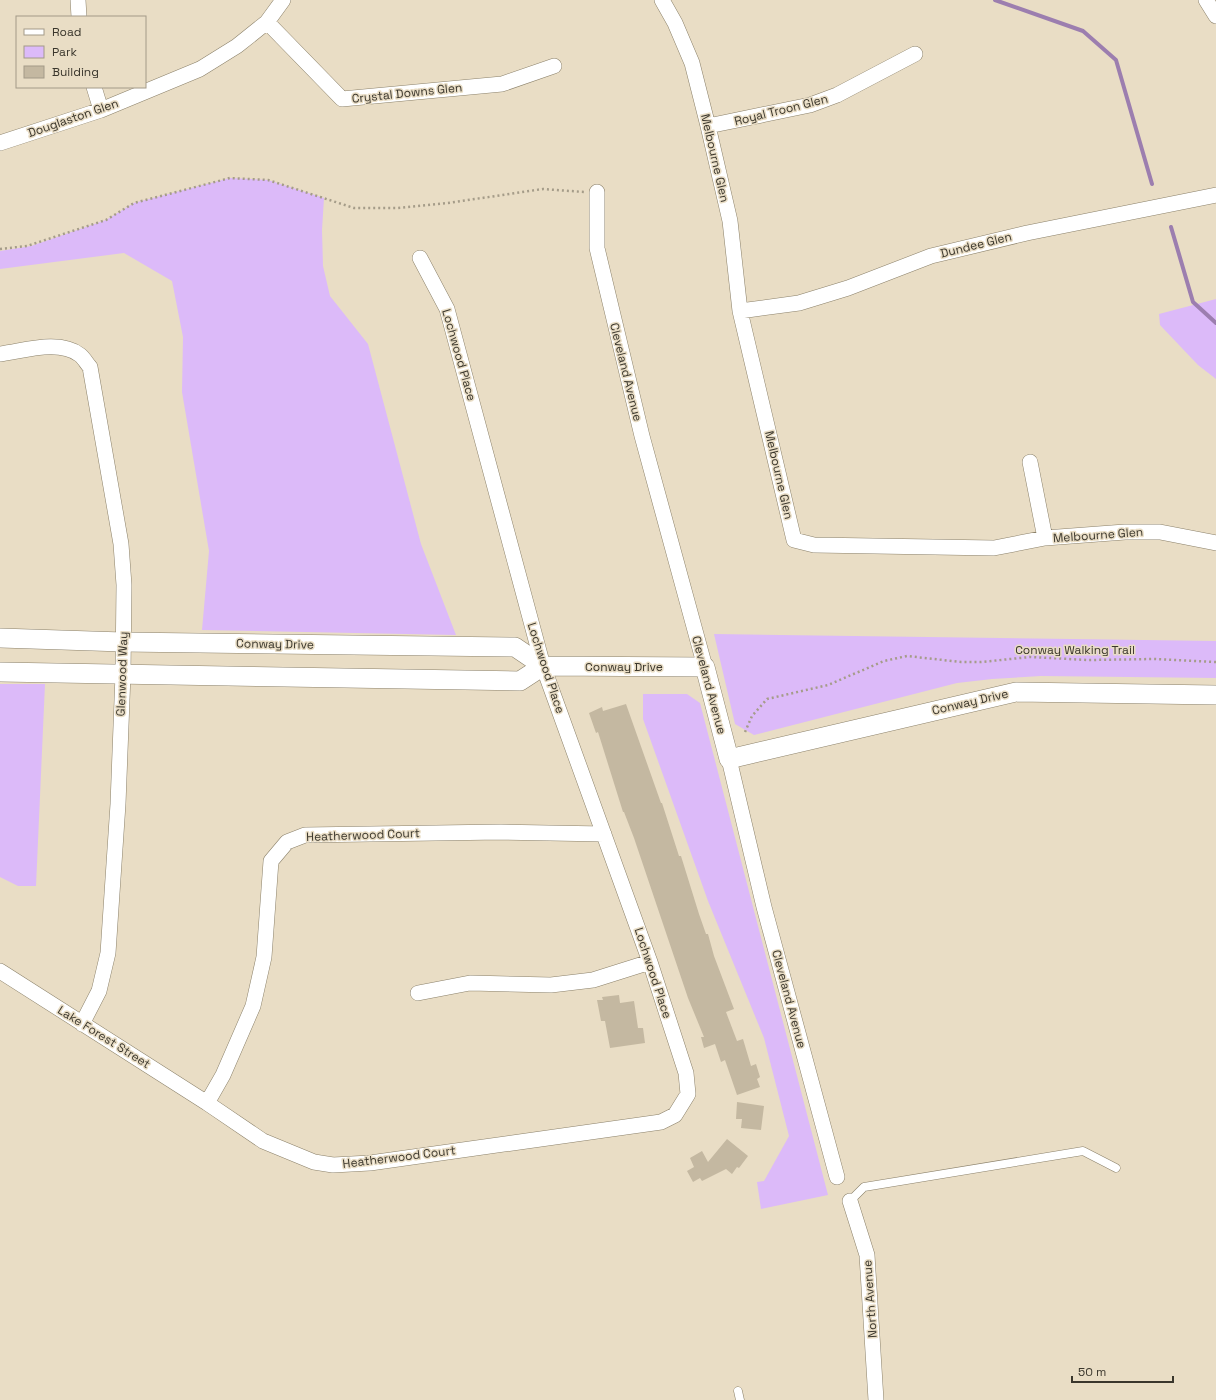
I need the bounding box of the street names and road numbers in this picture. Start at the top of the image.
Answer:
street label: Crystal Downs Glen [351,79,463,107]
street label: Royal Troon Glen [732,91,830,129]
street label: Douglaston Glen [26,95,120,141]
street label: Melbourne Glen [697,112,733,204]
street label: Dundee Glen [939,228,1013,262]
street label: Lochwood Place [438,307,480,403]
street label: Cleveland Avenue [606,321,646,423]
street label: Melbourne Glen [761,429,797,521]
street label: Melbourne Glen [1052,524,1144,546]
street label: Lochwood Place [524,620,568,716]
street label: Glenwood Way [113,631,131,717]
street label: Cleveland Avenue [688,634,730,736]
street label: Conway Drive [236,635,314,653]
street label: Conway Walking Trail [1015,642,1135,658]
street label: Conway Drive [585,659,663,675]
street label: Conway Drive [930,685,1010,719]
street label: Heatherwood Court [306,825,420,845]
street label: Lochwood Place [631,925,675,1021]
street label: Cleveland Avenue [768,948,810,1050]
street label: Lake Forest Street [55,1002,153,1072]
street label: Heatherwood Court [342,1142,456,1172]
street label: North Avenue [859,1259,881,1339]

